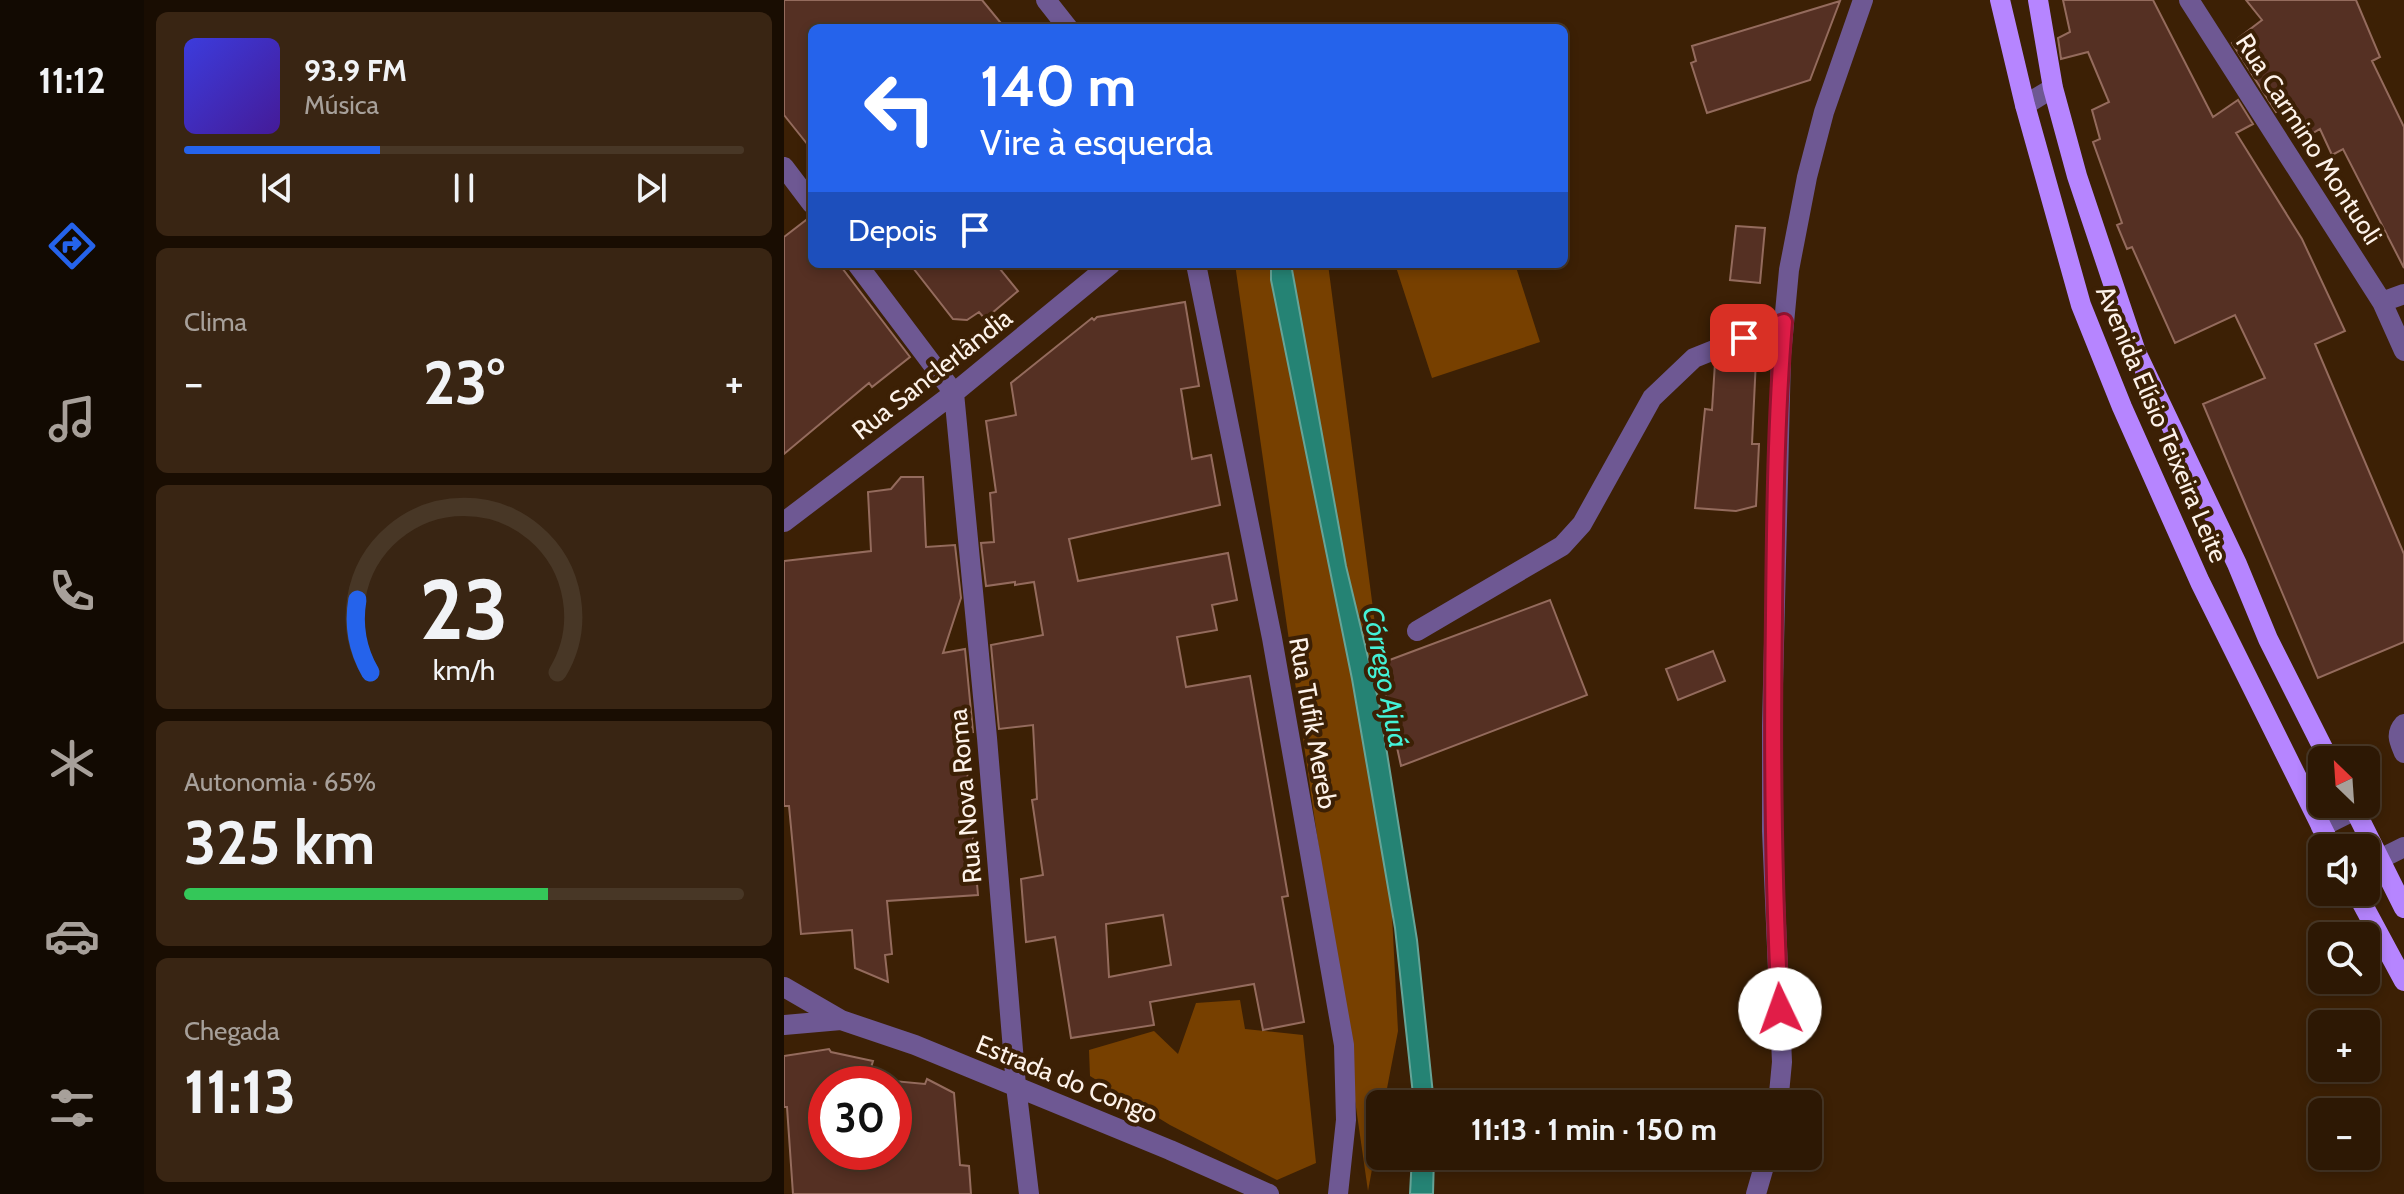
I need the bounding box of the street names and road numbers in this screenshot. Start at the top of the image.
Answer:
street label: Rua Carmino Montuoli [2229,28,2389,250]
street label: Avenida Elísio Teixeira Leite [2089,281,2235,567]
street label: Rua Sanclerlândia [846,301,1019,446]
street label: Rua Tufik Mereb [1282,635,1344,811]
street label: Rua Nova Roma [941,707,989,885]
street label: Estrada do Congo [971,1028,1163,1130]

